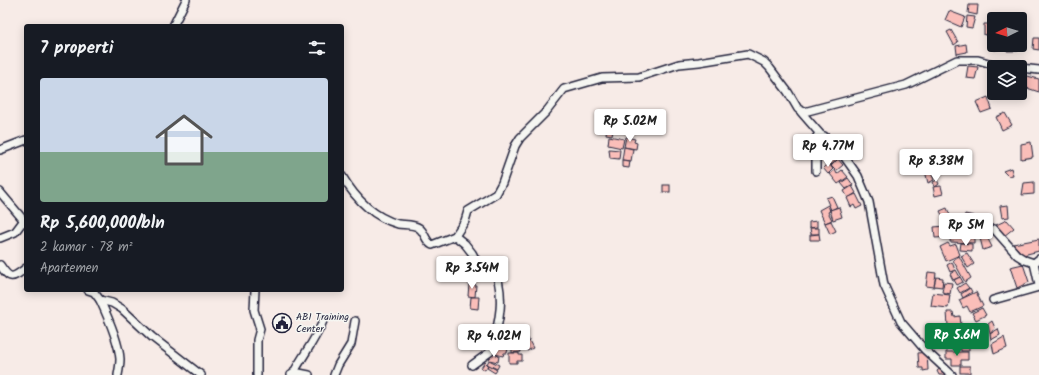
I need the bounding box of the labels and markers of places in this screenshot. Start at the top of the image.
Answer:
pin: Rp 5.02M [589,109,671,143]
pin: Rp 4.77M [787,134,869,168]
pin: Rp 8.38M [895,149,977,183]
pin: Rp 5M [938,213,994,247]
pin: Rp 3.54M [431,256,513,290]
place label: ABI Training Center [296,309,349,337]
public building icon: ABI Training Center [271,312,293,334]
pin: Rp 5.6M [920,323,994,357]
pin: Rp 4.02M [453,324,535,358]

